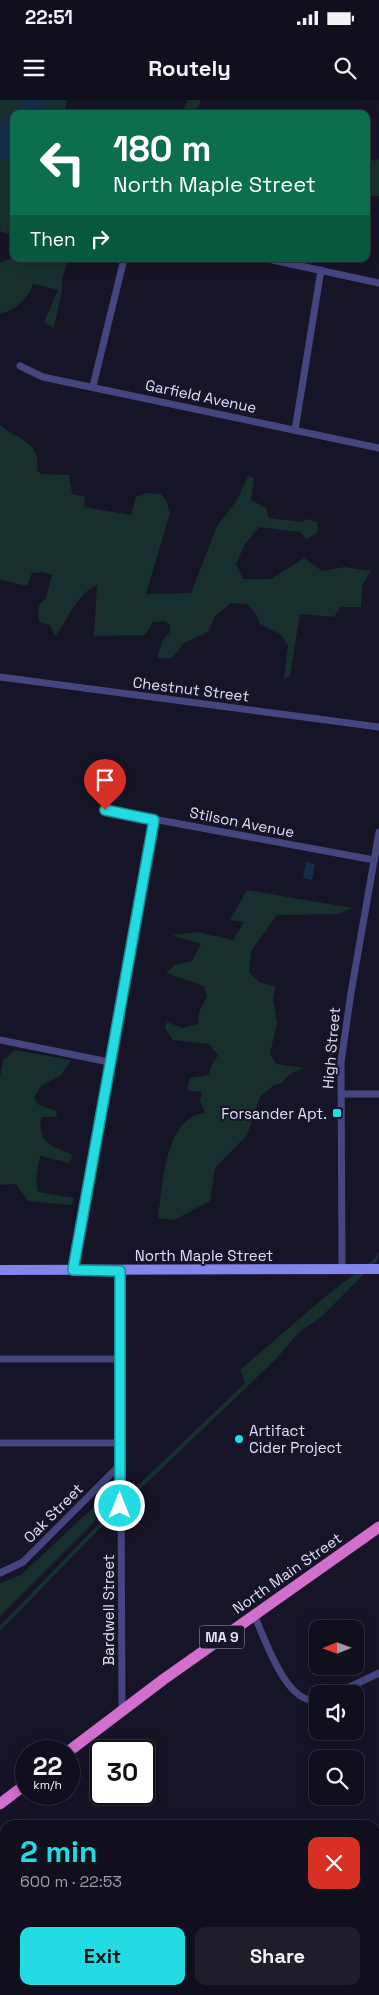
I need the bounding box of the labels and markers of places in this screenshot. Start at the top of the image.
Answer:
pin [84,759,126,810]
place label: Forsander Apt. [221,1104,327,1123]
marker: Forsander Apt. [331,1107,343,1119]
place label: Artifact Cider Project [249,1421,342,1457]
marker: Artifact Cider Project [233,1433,245,1445]

